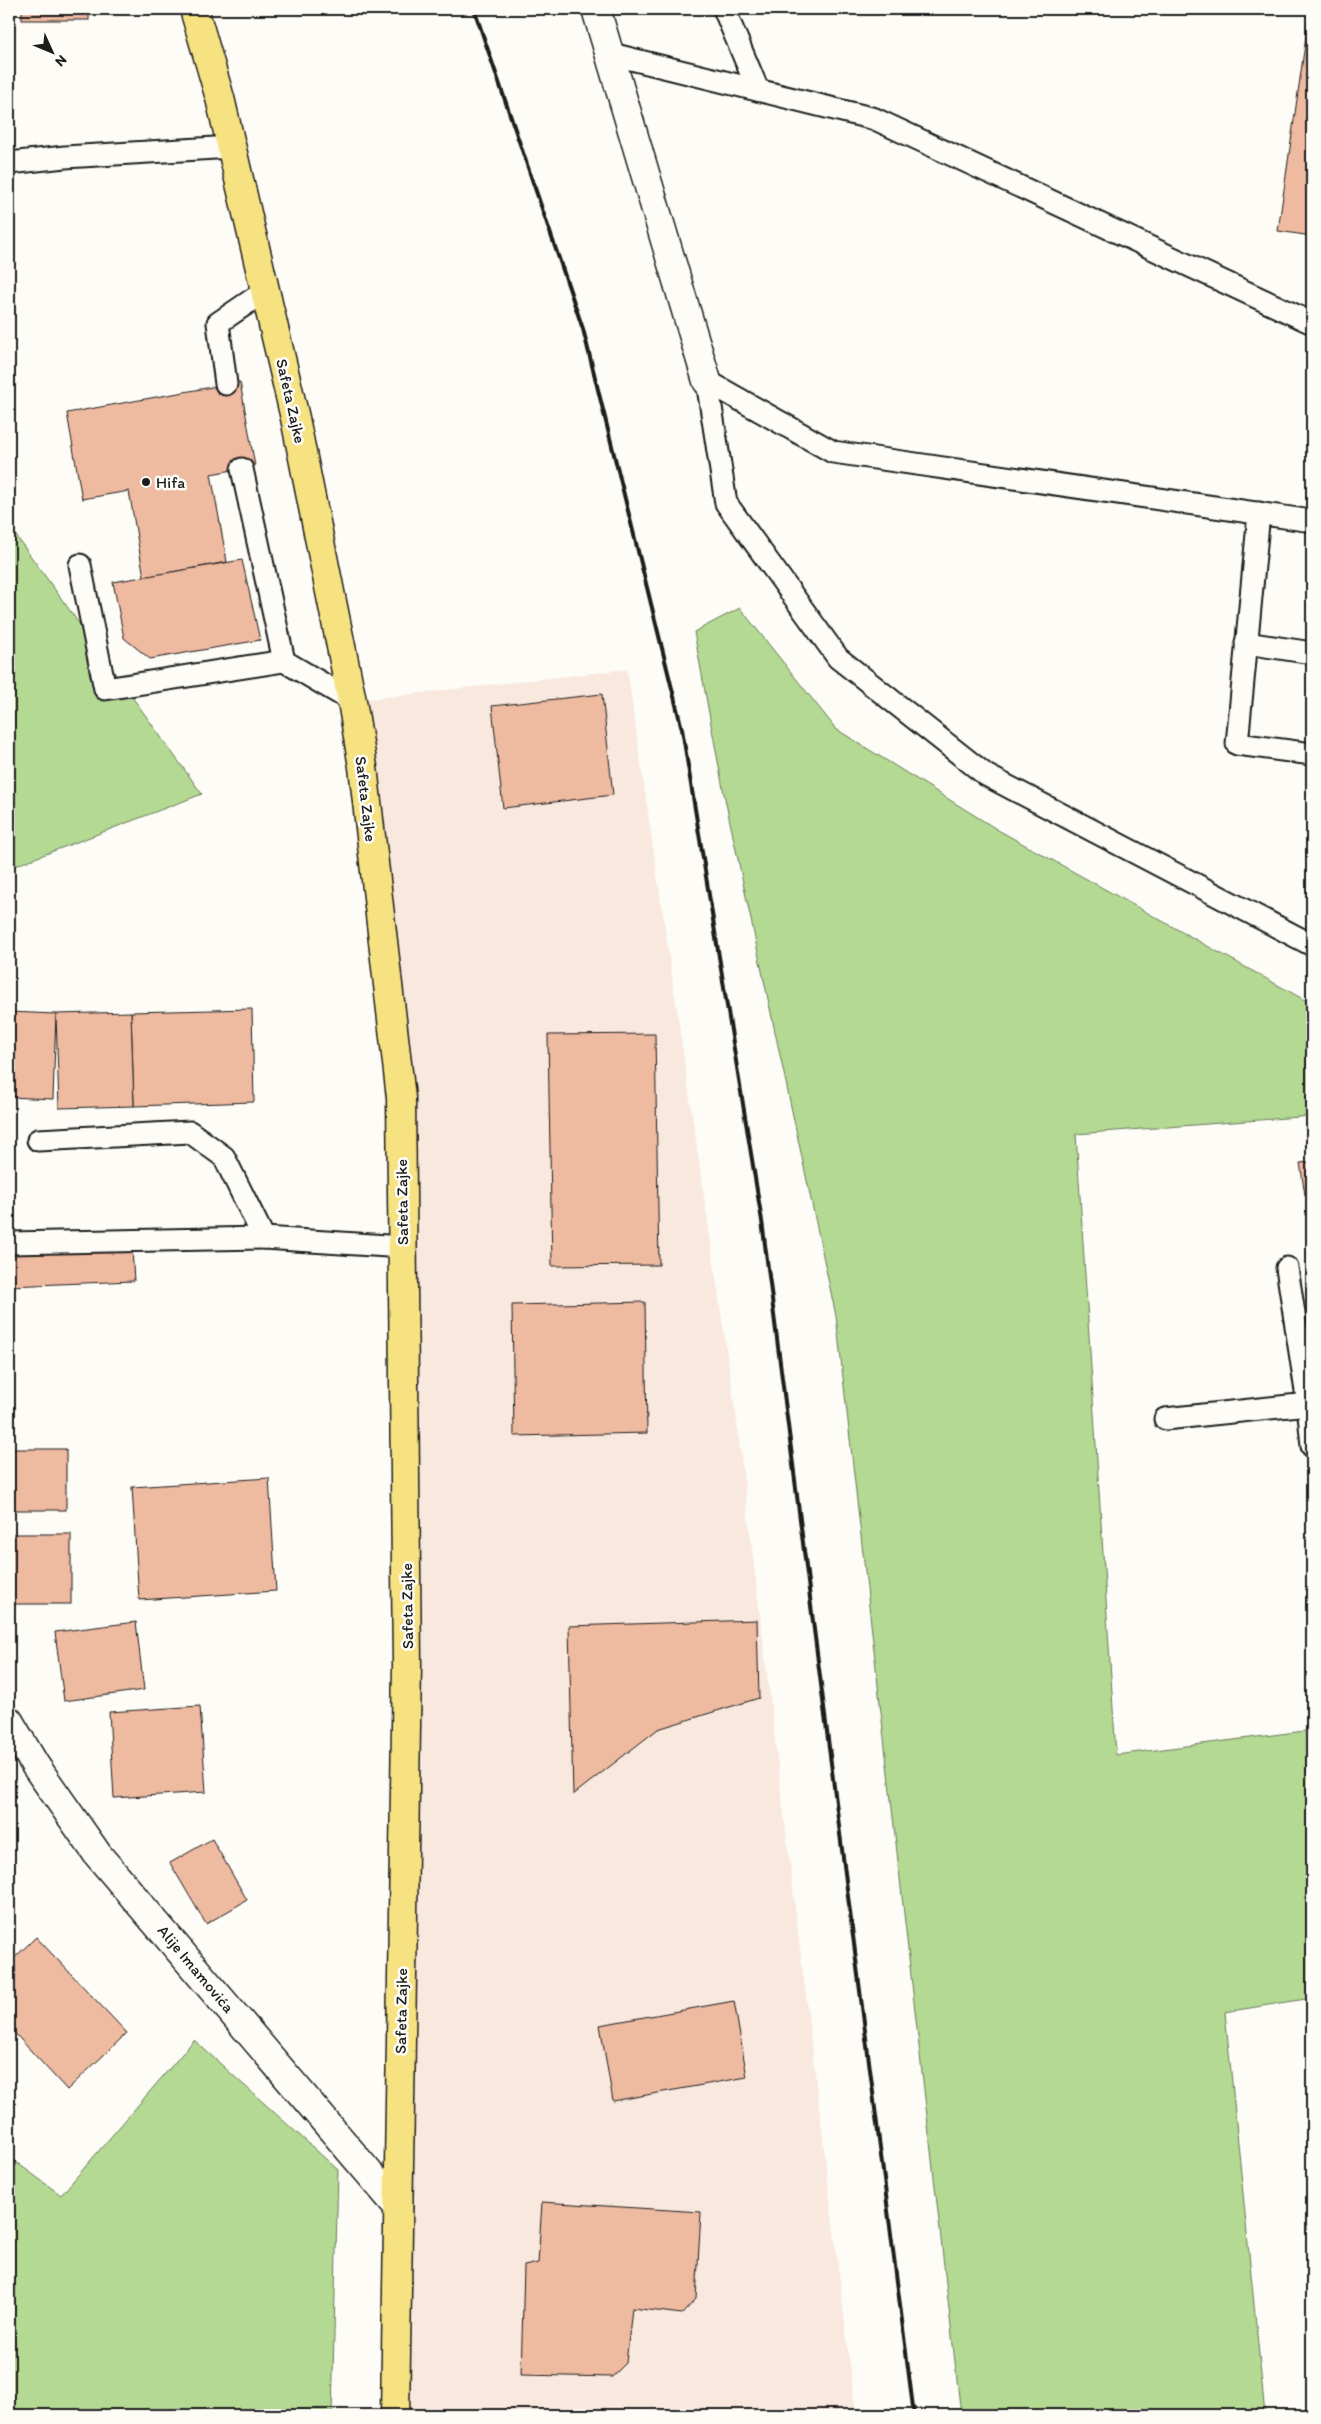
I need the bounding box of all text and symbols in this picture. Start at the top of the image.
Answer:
north arrow [28,28,78,78]
text: N [52,51,70,70]
street label: Safeta Zajke [272,357,310,445]
place label: Hifa [156,473,185,492]
marker: Hifa [140,476,152,488]
street label: Safeta Zajke [351,755,381,843]
street label: Safeta Zajke [392,1159,412,1245]
street label: Safeta Zajke [397,1563,417,1649]
street label: Alije Imamovića [154,1921,239,2017]
street label: Safeta Zajke [391,1968,411,2054]

